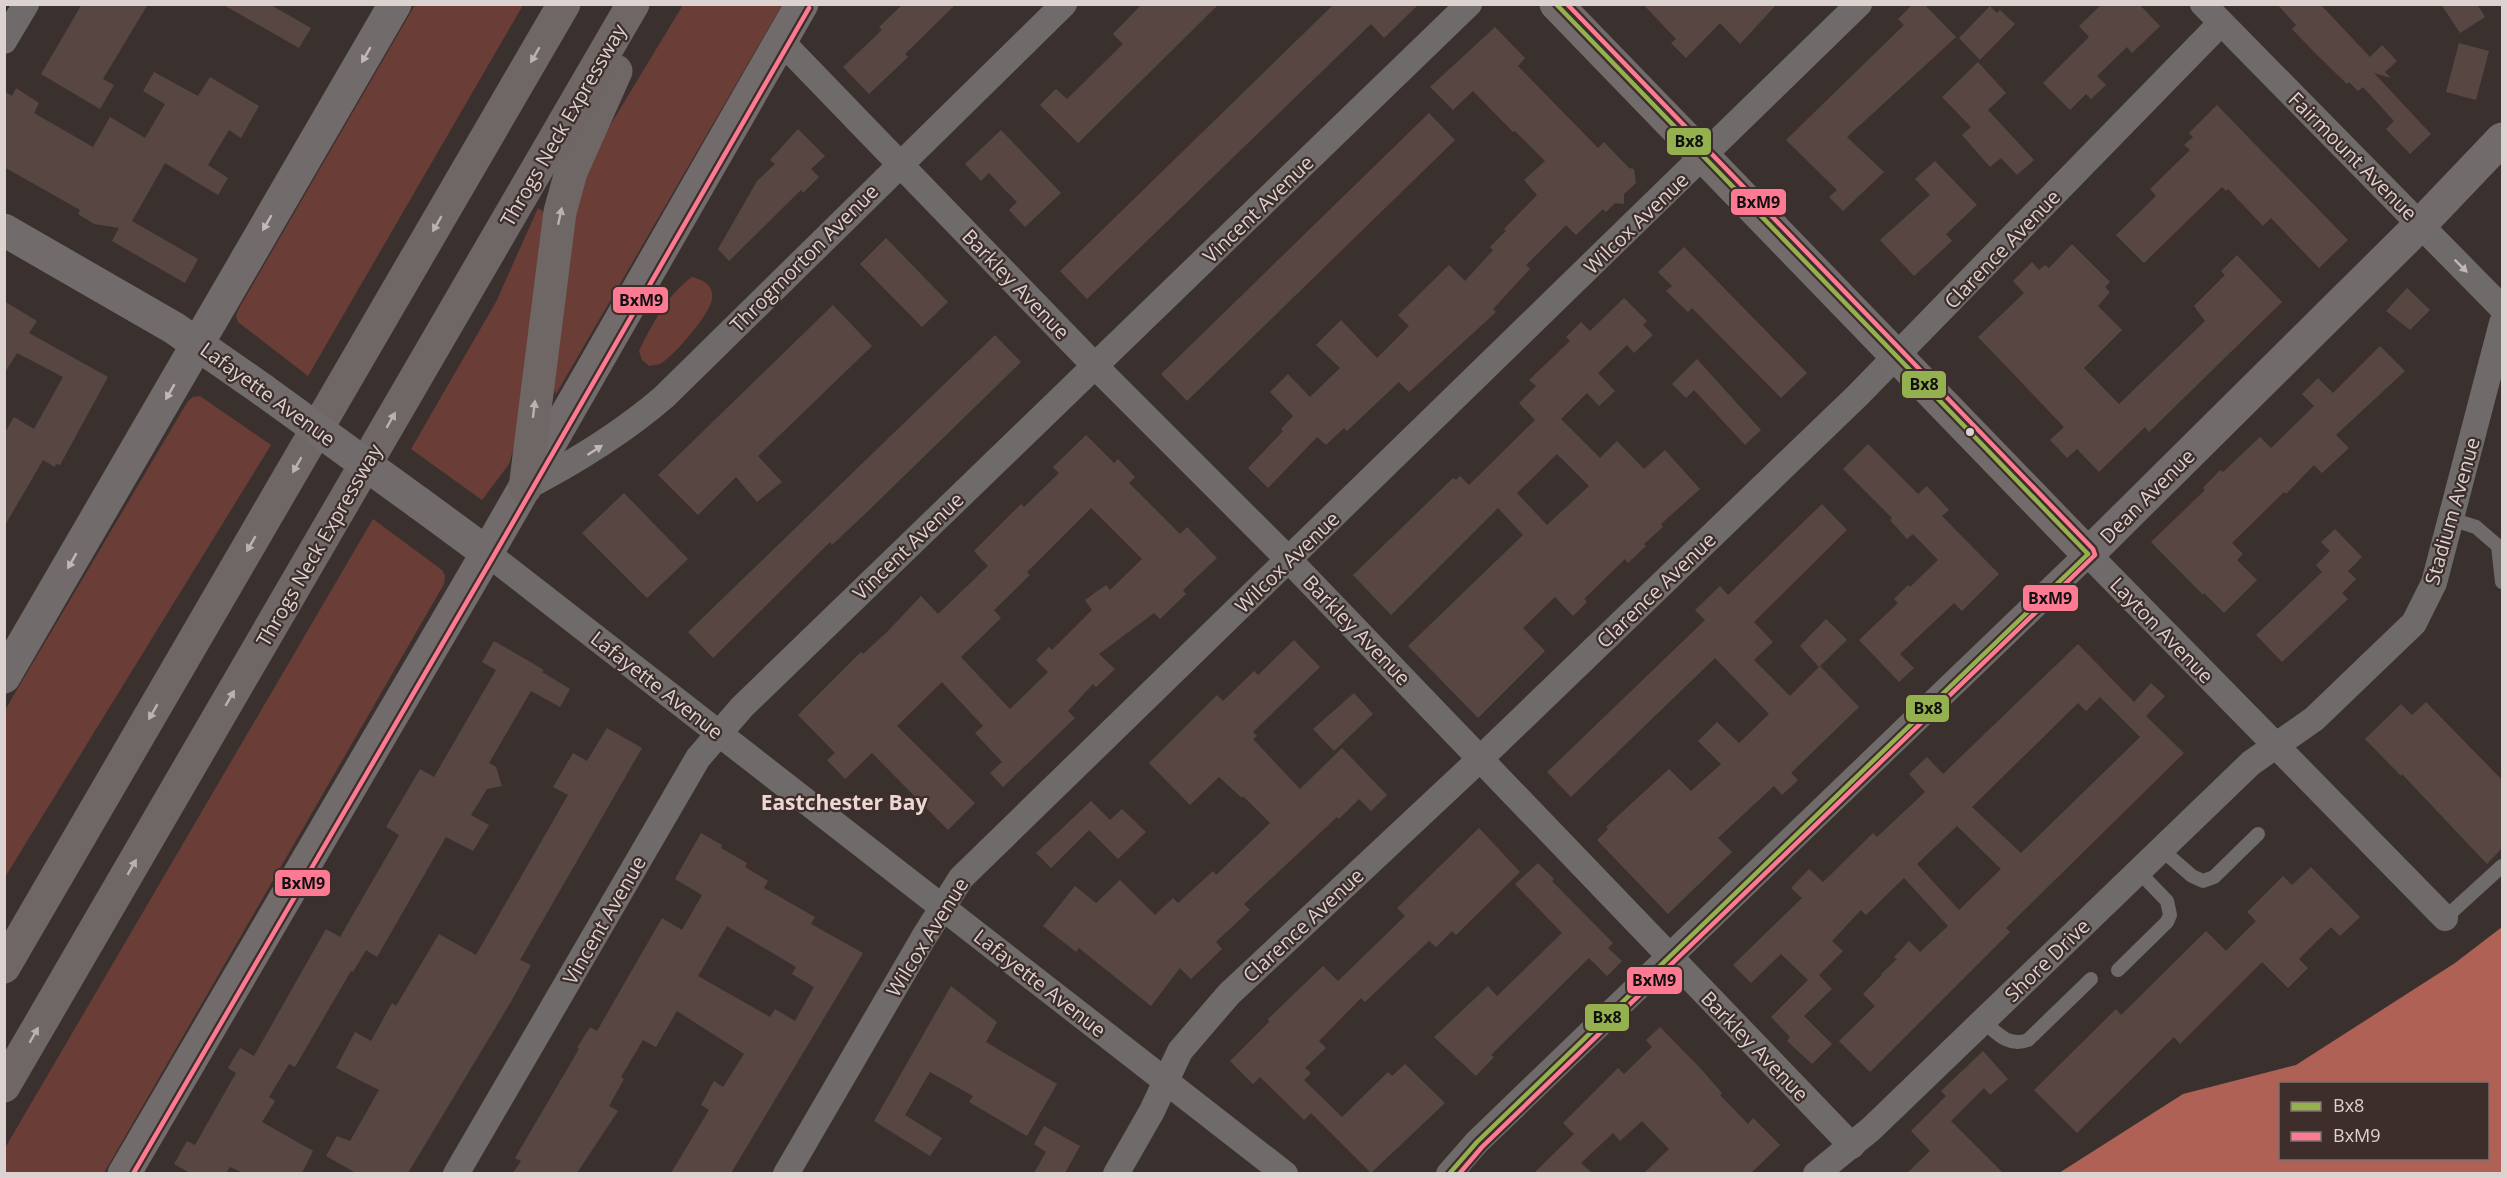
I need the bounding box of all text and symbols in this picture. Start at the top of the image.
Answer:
street label: Throgs Neck Expressway [494,18,633,231]
one-way arrow [360,47,371,63]
one-way arrow [529,47,540,63]
street label: Fairmount Avenue [2283,86,2423,226]
line badge: Bx8 [1666,127,1712,156]
text: Bx8 [1674,130,1704,152]
street label: Vincent Avenue [1197,149,1319,269]
street label: Wilcox Avenue [1578,166,1694,280]
street label: Throgmorton Avenue [724,178,884,338]
street label: Clarence Avenue [1938,183,2066,315]
line badge: BxM9 [1730,188,1787,216]
text: BxM9 [1736,191,1780,213]
one-way arrow [556,206,565,225]
one-way arrow [262,215,272,232]
one-way arrow [431,216,442,232]
street label: Barkley Avenue [956,223,1076,345]
one-way arrow [2454,259,2468,274]
line badge: BxM9 [612,286,669,314]
text: BxM9 [619,289,663,311]
street label: Lafayette Avenue [195,336,341,452]
line badge: Bx8 [1901,370,1947,399]
text: Bx8 [1909,373,1939,395]
one-way arrow [164,384,175,400]
one-way arrow [530,399,539,418]
one-way arrow [386,412,396,429]
unlabelled marker [1964,426,1976,438]
street label: Stadium Avenue [2418,434,2486,588]
street label: Throgs Neck Expressway [250,438,389,651]
street label: Dean Avenue [2094,443,2200,549]
one-way arrow [586,444,603,455]
one-way arrow [291,457,302,473]
street label: Vincent Avenue [847,486,969,606]
street label: Wilcox Avenue [1229,505,1345,619]
street label: Clarence Avenue [1590,526,1722,654]
one-way arrow [246,536,256,553]
one-way arrow [66,553,77,569]
street label: Barkley Avenue [1297,569,1417,691]
street label: Layton Avenue [2104,571,2220,689]
line badge: BxM9 [2022,584,2079,612]
text: BxM9 [2028,587,2072,609]
street label: Lafayette Avenue [585,625,729,745]
one-way arrow [225,689,235,706]
line badge: Bx8 [1905,694,1950,723]
text: Bx8 [1913,697,1943,719]
one-way arrow [147,704,158,720]
district label: Eastchester Bay [761,788,927,816]
street label: Vincent Avenue [556,851,652,989]
one-way arrow [127,858,137,875]
street label: Clarence Avenue [1237,862,1369,988]
line badge: BxM9 [274,869,331,897]
text: BxM9 [281,872,325,894]
street label: Wilcox Avenue [880,872,974,1002]
street label: Shore Drive [1998,912,2096,1008]
street label: Lafayette Avenue [968,923,1112,1043]
line badge: BxM9 [1626,966,1683,995]
text: BxM9 [1632,969,1676,991]
street label: Barkley Avenue [1695,985,1815,1107]
line badge: Bx8 [1584,1003,1630,1032]
text: Bx8 [1592,1006,1622,1028]
one-way arrow [29,1026,39,1043]
legend [2279,1082,2489,1160]
text: Bx8 [2333,1093,2364,1117]
text: BxM9 [2333,1123,2381,1147]

